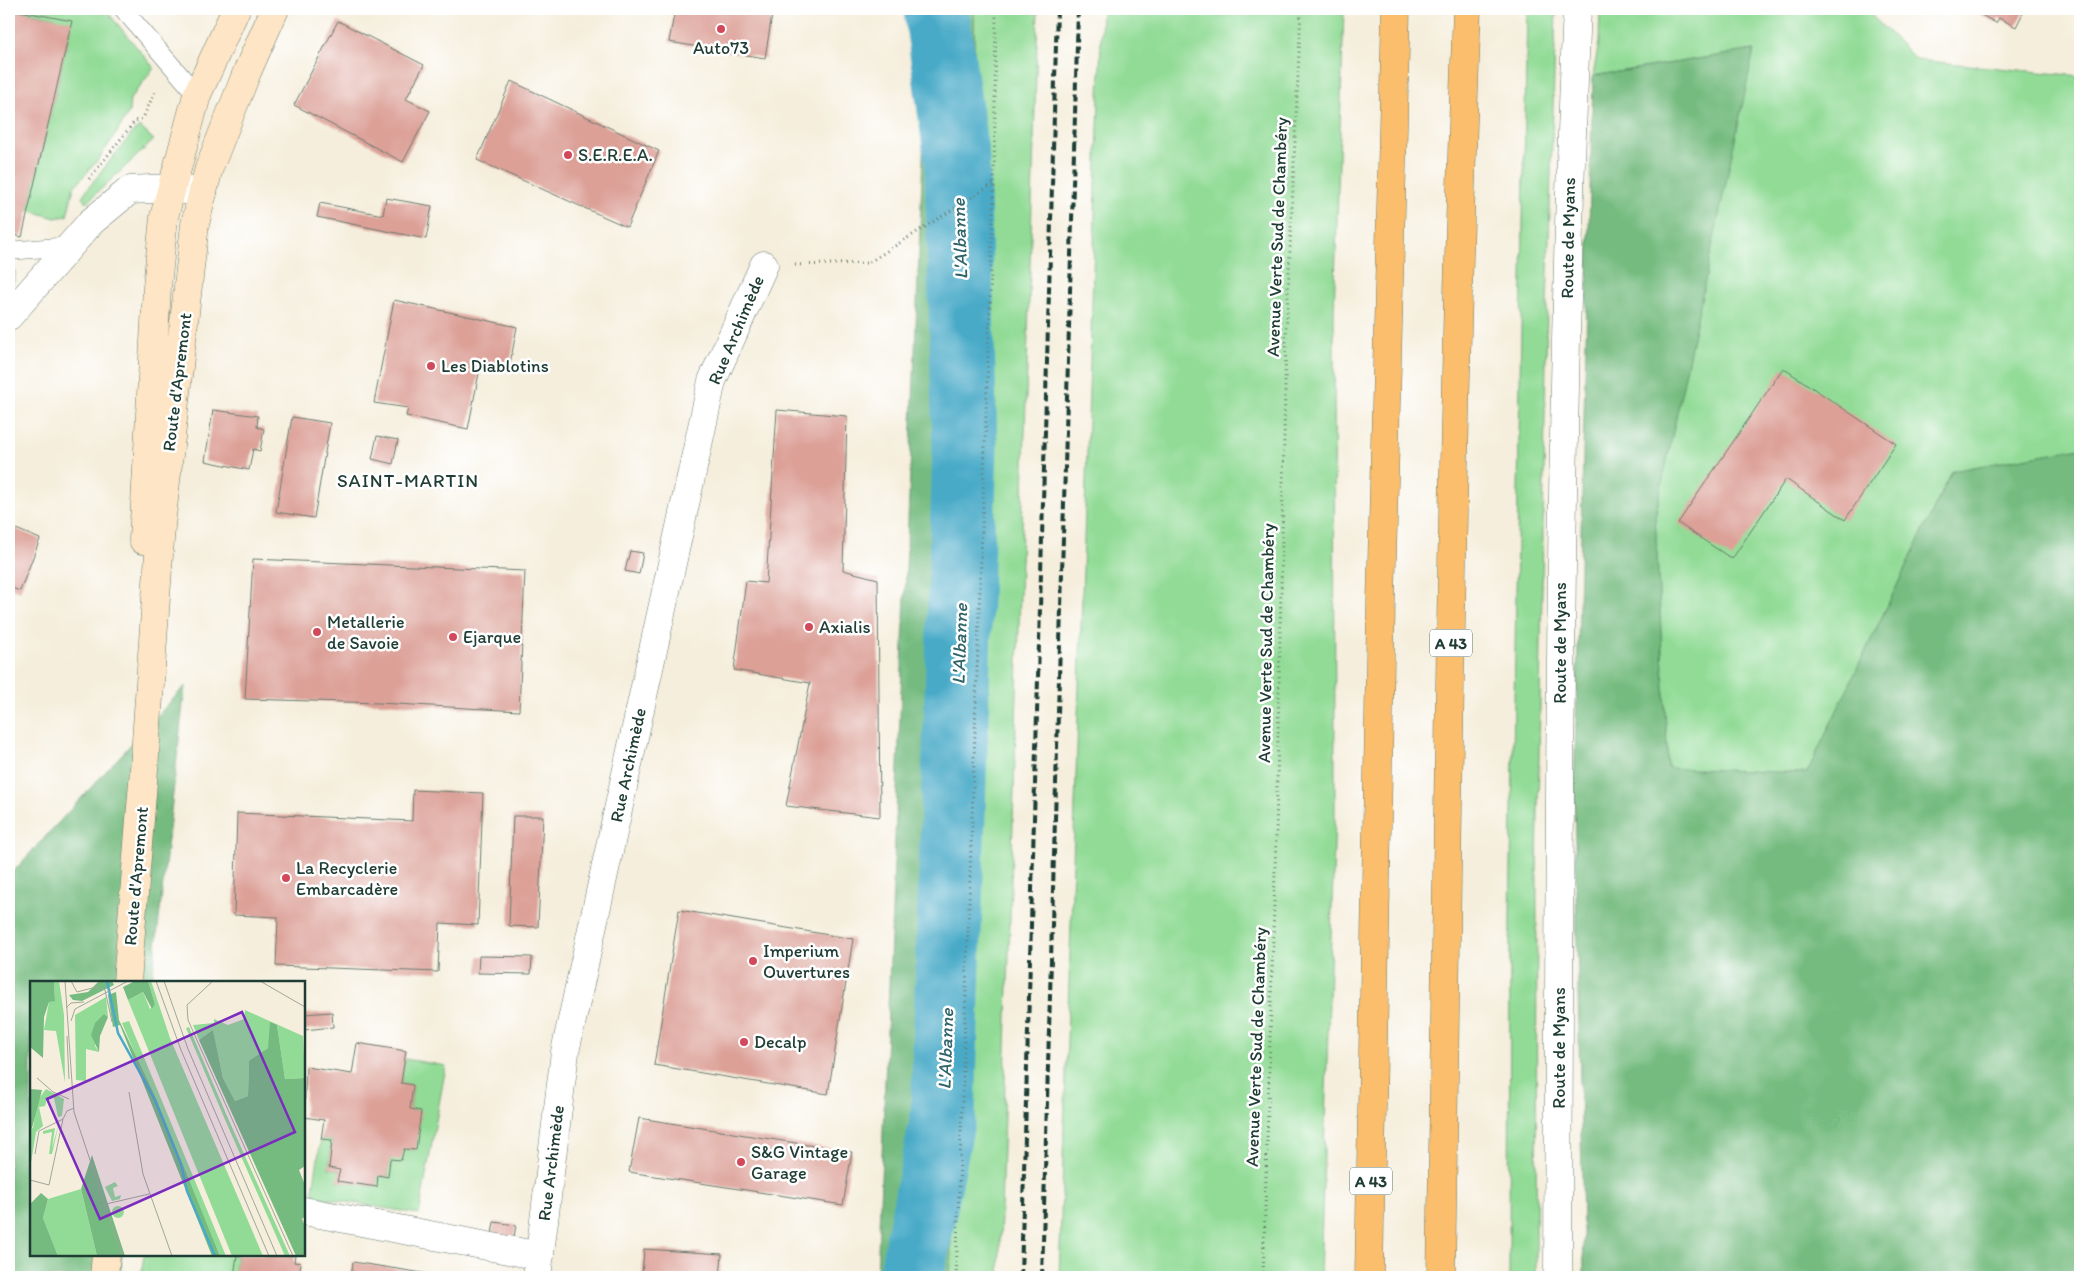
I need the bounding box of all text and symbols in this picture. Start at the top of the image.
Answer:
marker: Auto73 [715,23,727,35]
place label: Auto73 [693,37,749,59]
street label: Avenue Verte Sud de Chambéry [1262,116,1292,357]
place label: S.E.R.E.A. [578,144,653,166]
marker: S.E.R.E.A. [562,149,574,161]
street label: Route de Myans [1556,177,1580,299]
water label: L'Albanne [947,197,972,280]
street label: Rue Archimède [703,272,769,388]
street label: Route d'Apremont [158,311,196,453]
place label: Les Diablotins [441,355,549,377]
marker: Les Diablotins [425,360,437,372]
district label: SAINT-MARTIN [337,469,479,492]
street label: Avenue Verte Sud de Chambéry [1253,522,1279,763]
street label: Route de Myans [1549,582,1571,704]
water label: L'Albanne [947,602,972,685]
place label: Metallerie de Savoie [327,611,405,654]
place label: Axialis [819,616,871,638]
marker: Axialis [803,621,815,633]
marker: Metallerie de Savoie [311,626,323,638]
place label: Ejarque [463,626,521,648]
road number: A 43 [1430,630,1472,656]
marker: Ejarque [447,631,459,643]
street label: Rue Archimède [605,706,651,824]
street label: Route d'Apremont [119,805,153,947]
place label: La Recyclerie Embarcadère [296,857,398,900]
marker: La Recyclerie Embarcadère [280,872,292,884]
street label: Avenue Verte Sud de Chambéry [1241,926,1271,1167]
place label: Imperium Ouvertures [763,940,850,983]
marker: Imperium Ouvertures [747,955,759,967]
inset map [30,981,305,1256]
street label: Route de Myans [1548,987,1570,1109]
water label: L'Albanne [933,1007,958,1090]
place label: Decalp [754,1031,806,1053]
marker: Decalp [738,1036,750,1048]
street label: Rue Archimède [533,1104,569,1222]
place label: S&G Vintage Garage [751,1141,848,1184]
marker: S&G Vintage Garage [735,1156,747,1168]
road number: A 43 [1350,1168,1392,1194]

